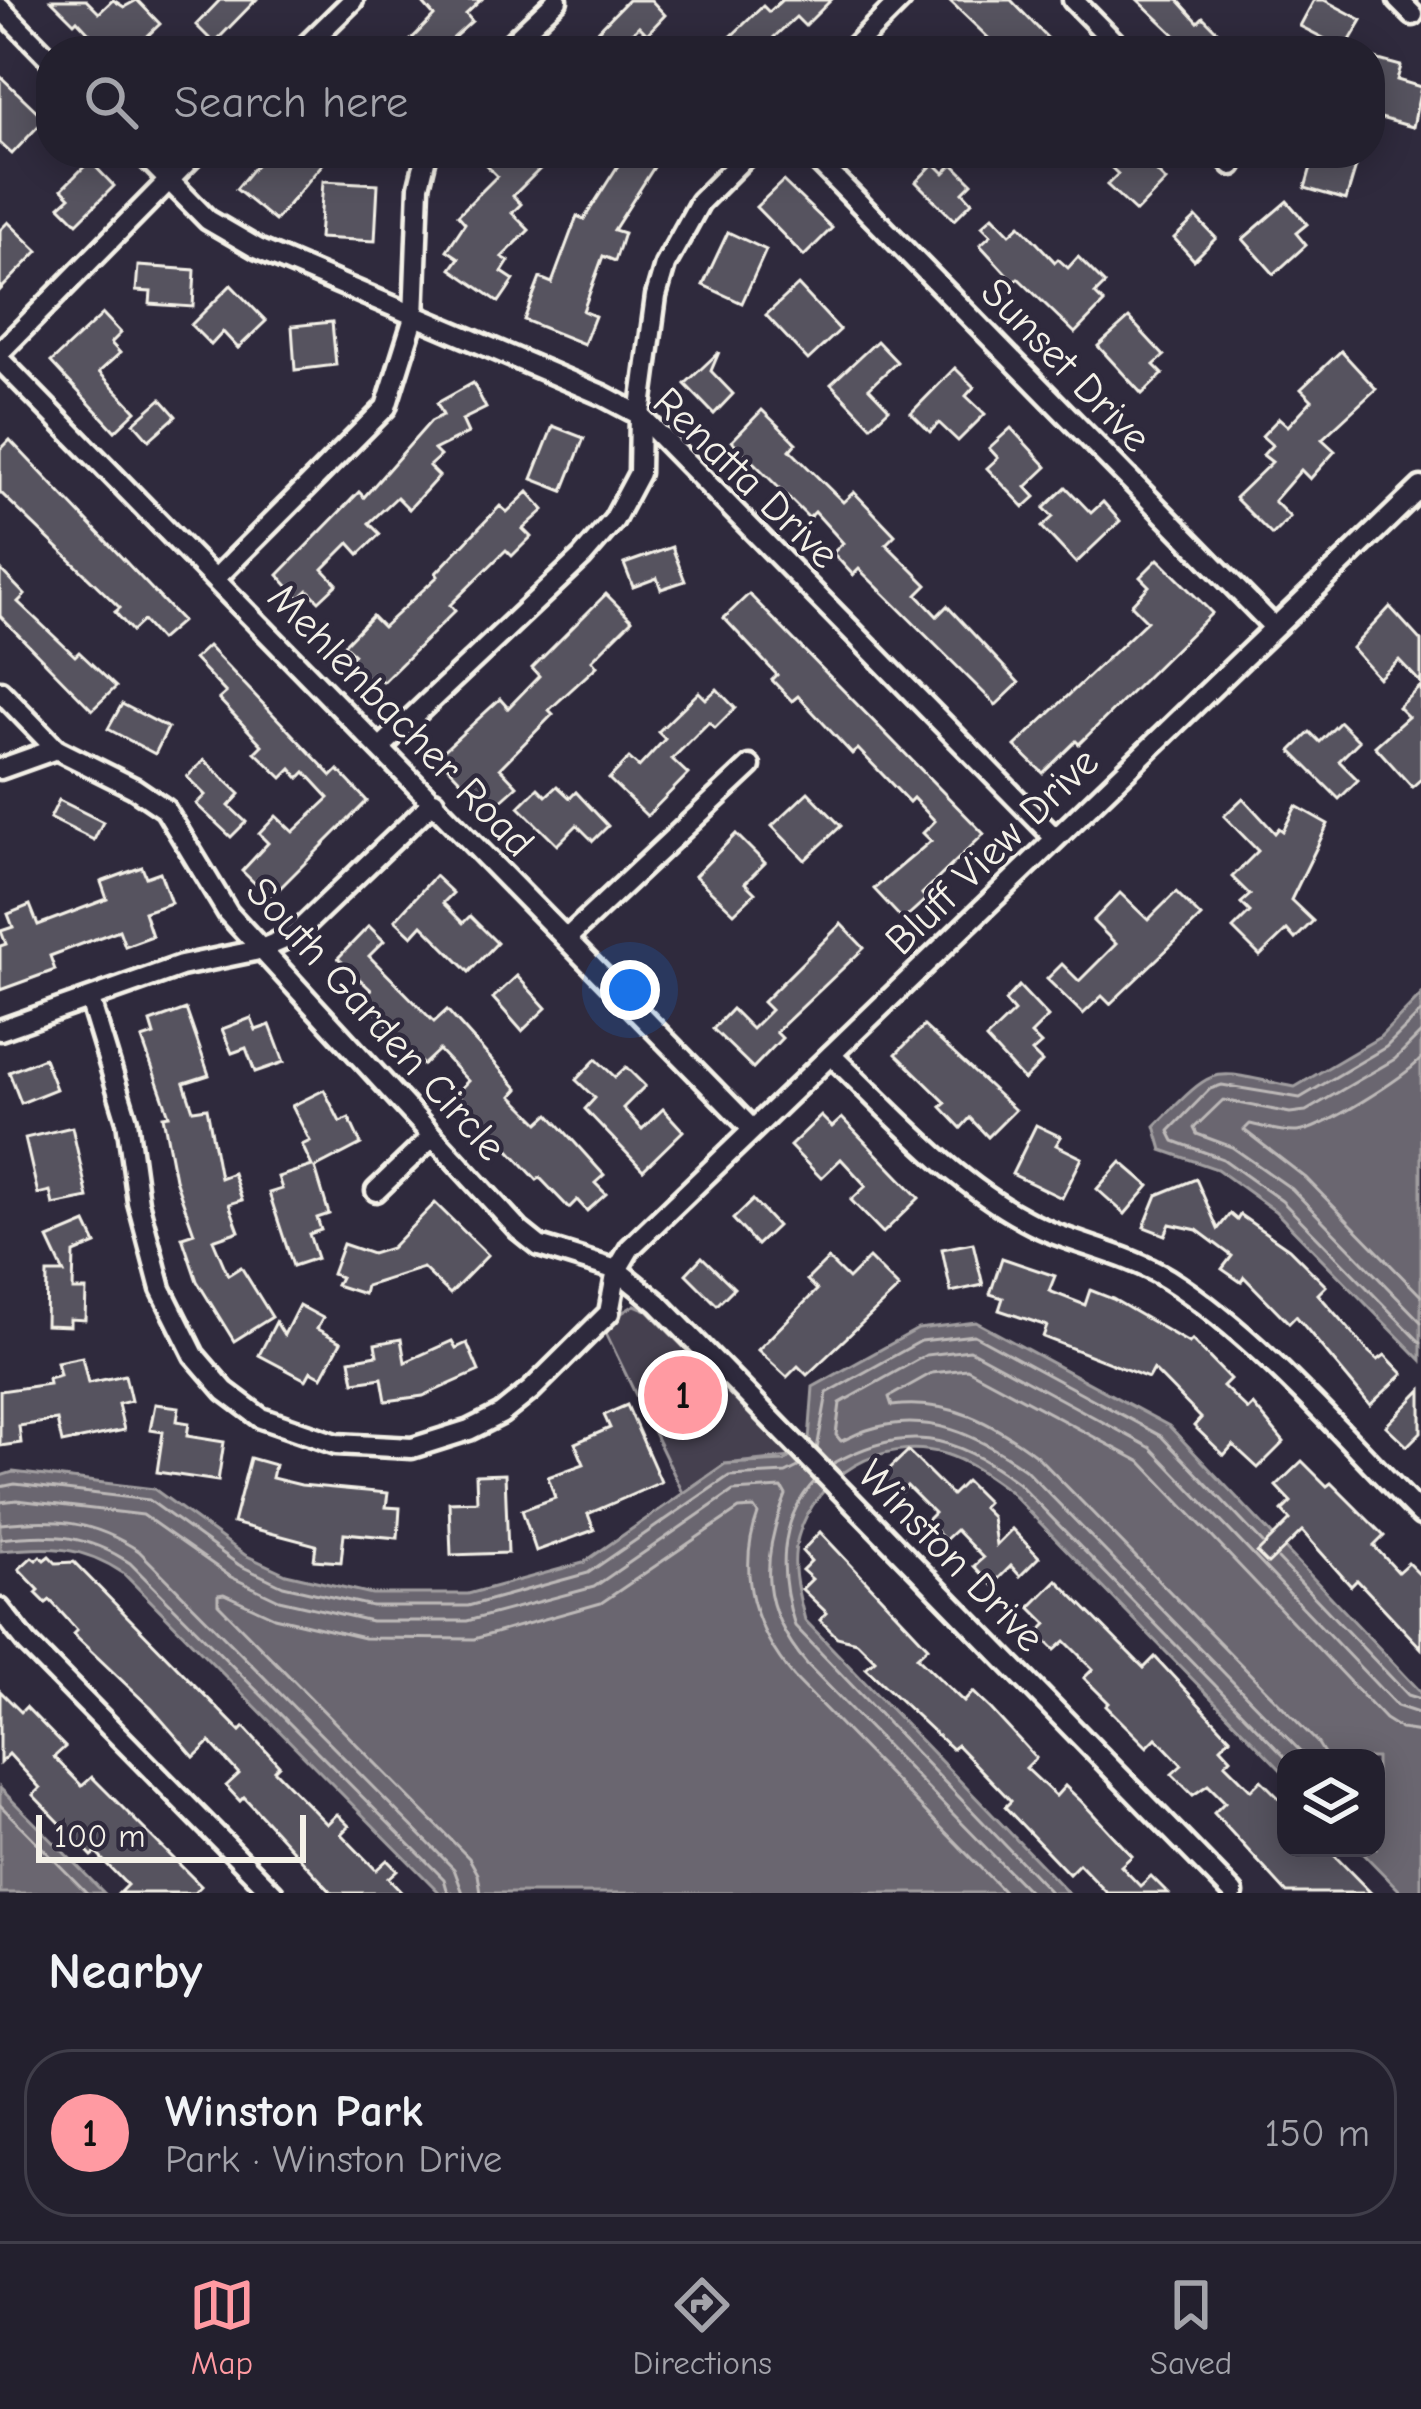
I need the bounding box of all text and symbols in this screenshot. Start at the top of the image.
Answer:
search box [36,36,1385,168]
icon: search [78,69,144,135]
text: Search here [174,76,408,128]
street label: Sunset Drive [971,268,1161,462]
street label: Renatta Drive [643,377,849,579]
street label: Mehlenbacher Road [258,573,544,867]
street label: Bluff View Drive [875,737,1109,965]
street label: South Garden Circle [236,867,516,1171]
your location [600,960,660,1020]
pin: 1 [644,1350,722,1440]
street label: Winston Drive [847,1450,1054,1662]
map controls [1277,1749,1385,1857]
button: layers [1277,1749,1385,1857]
scale bar [36,1809,306,1862]
text: 100 m [54,1817,146,1855]
text: Nearby [48,1942,202,2001]
text: Winston Park [165,2085,423,2137]
text: 1 [82,2111,98,2156]
text: 150 m [1264,2111,1370,2156]
text: Park · Winston Drive [165,2137,502,2182]
tab: Map [189,2272,255,2382]
tab: Directions [633,2272,772,2382]
tab: Saved [1150,2272,1232,2382]

